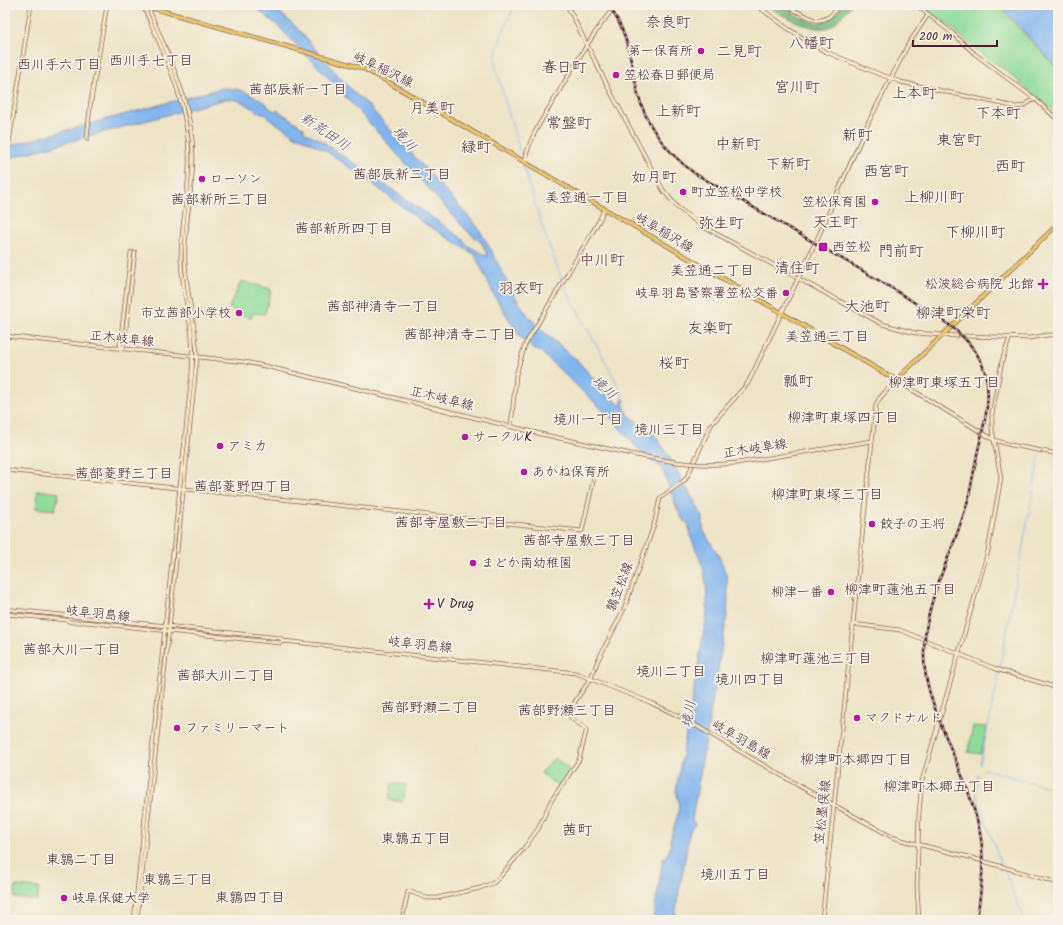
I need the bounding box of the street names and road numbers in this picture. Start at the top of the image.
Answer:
street label: 岐阜稲沢線 [349,46,418,94]
street label: 岐阜稲沢線 [631,207,698,259]
street label: 正木岐阜線 [89,325,156,353]
street label: 正木岐阜線 [408,381,477,417]
street label: 正木岐阜線 [721,433,790,464]
street label: 鶉笠松線 [601,558,639,615]
street label: 岐阜羽島線 [65,600,132,628]
street label: 岐阜羽島線 [387,631,454,659]
street label: 岐阜羽島線 [708,715,775,766]
street label: 笠松墨俣線 [809,778,837,845]

